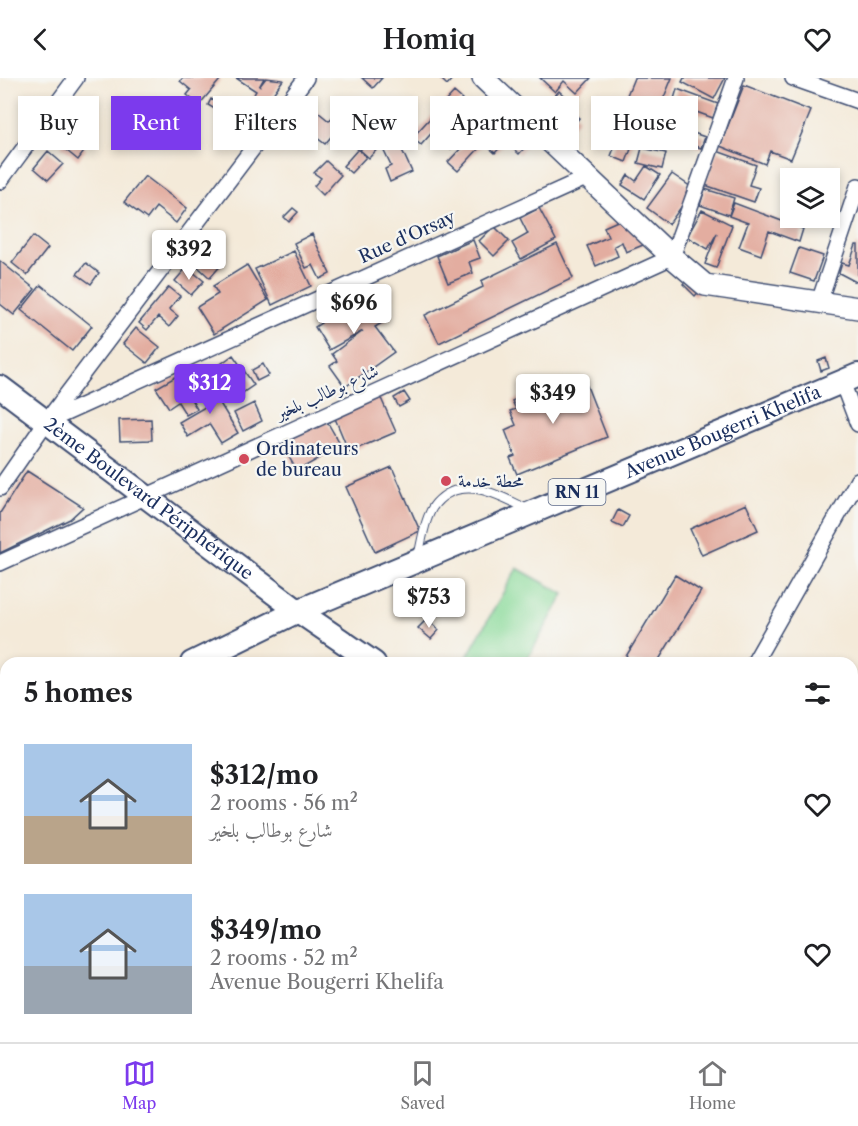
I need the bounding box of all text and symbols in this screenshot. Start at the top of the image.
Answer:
icon: back [24,23,57,56]
text: Homiq [382,23,476,56]
icon: heart [801,23,834,56]
chip: Buy [18,96,99,150]
chip: Rent [111,96,201,150]
chip: Filters [213,96,318,150]
chip: New [330,96,418,150]
chip: Apartment [430,96,579,150]
chip: House [591,96,698,150]
map controls [780,168,840,228]
button: layers [780,168,840,228]
street label: Rue d'Orsay [355,206,460,268]
pin: $392 [153,230,225,281]
text: $392 [166,237,212,261]
pin: $696 [318,284,390,335]
text: $696 [330,291,378,315]
street label: شارع بوطالب بلخير [270,360,383,429]
pin: $312 [174,364,246,415]
text: $312 [188,371,232,395]
pin: $349 [517,374,589,425]
text: $349 [530,381,576,405]
street label: Avenue Bougerri Khelifa [620,381,825,483]
street label: 2ème Boulevard Périphérique [40,413,258,584]
place label: Ordinateurs de bureau [256,438,358,481]
marker: Ordinateurs de bureau [237,452,251,466]
place label: محطة خدمة [458,470,524,492]
marker: محطة خدمة [439,474,453,488]
road number: RN 11 [548,479,606,505]
pin: $753 [393,578,465,629]
text: $753 [407,585,451,609]
text: 5 homes [24,677,133,709]
icon: filters [801,677,834,710]
text: $312/mo [210,759,318,791]
icon: home [72,768,144,840]
icon: heart [801,788,834,821]
text: 2 rooms · 56 m² [210,791,358,815]
text: شارع بوطالب بلخير [210,818,333,842]
text: $349/mo [210,914,322,946]
icon: home [72,918,144,990]
icon: heart [801,938,834,971]
text: 2 rooms · 52 m² [210,946,358,970]
text: Avenue Bougerri Khelifa [210,970,444,994]
tab: Map [122,1057,156,1113]
tab: Saved [400,1057,445,1113]
tab: Home [689,1057,736,1113]

